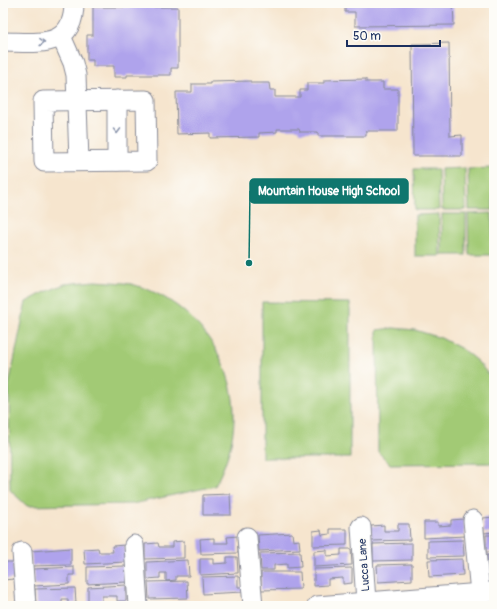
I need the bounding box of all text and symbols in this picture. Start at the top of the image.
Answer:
scale bar [347,22,440,48]
text: 50 m [353,29,381,44]
one-way arrow [39,38,45,46]
one-way arrow [113,128,121,134]
callout: Mountain House High School [250,179,408,203]
text: Mountain House High School [258,184,400,199]
street label: Lucca Lane [356,538,372,592]

